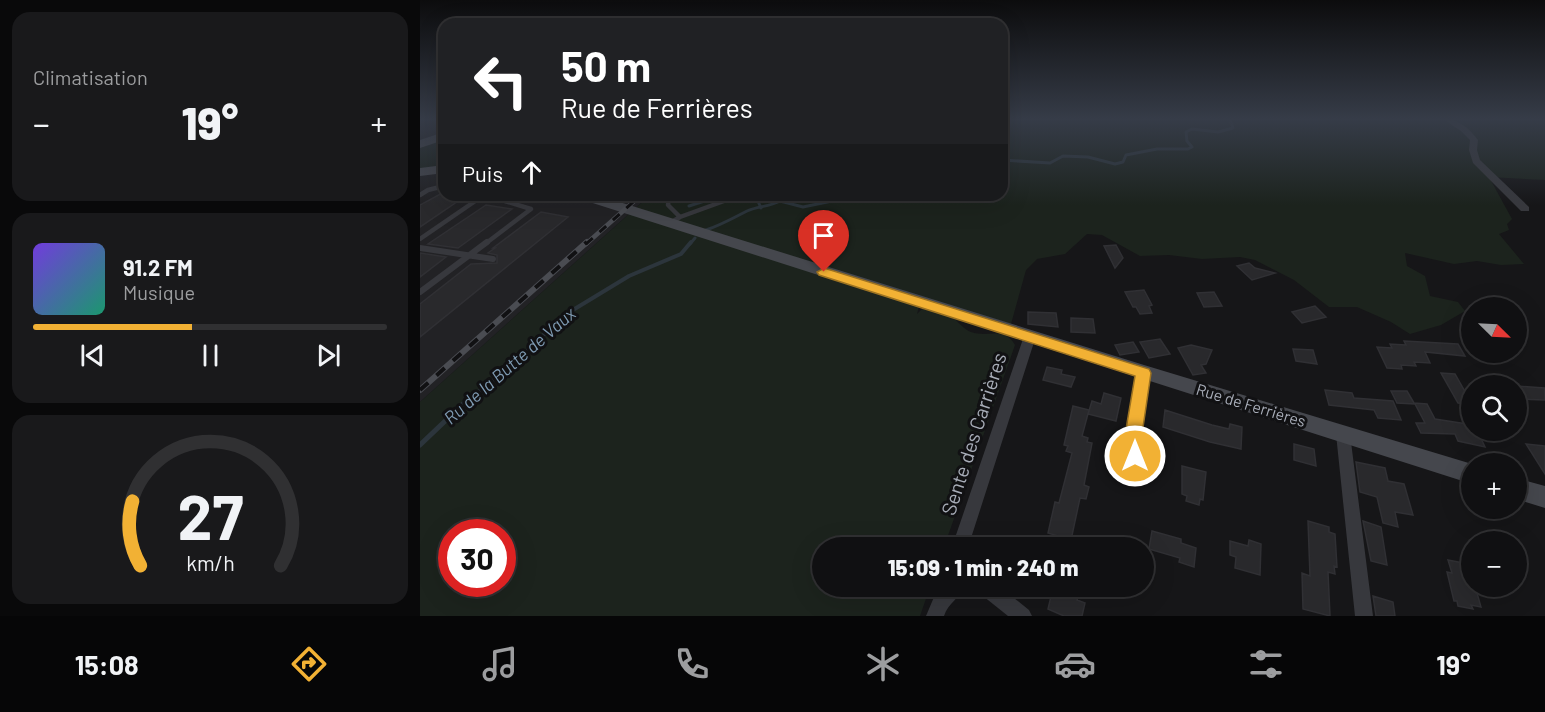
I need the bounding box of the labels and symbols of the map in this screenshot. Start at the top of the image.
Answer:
pin [798,210,849,272]
north arrow [1461,297,1527,363]
water label: Ru de la Butte de Vaux [439,302,580,428]
street label: Sente des Carrières [935,349,1011,518]
street label: Rue de Ferrières [1194,379,1308,430]
position arrow [1103,424,1167,488]
speed limit sign: 30 [438,519,516,597]

